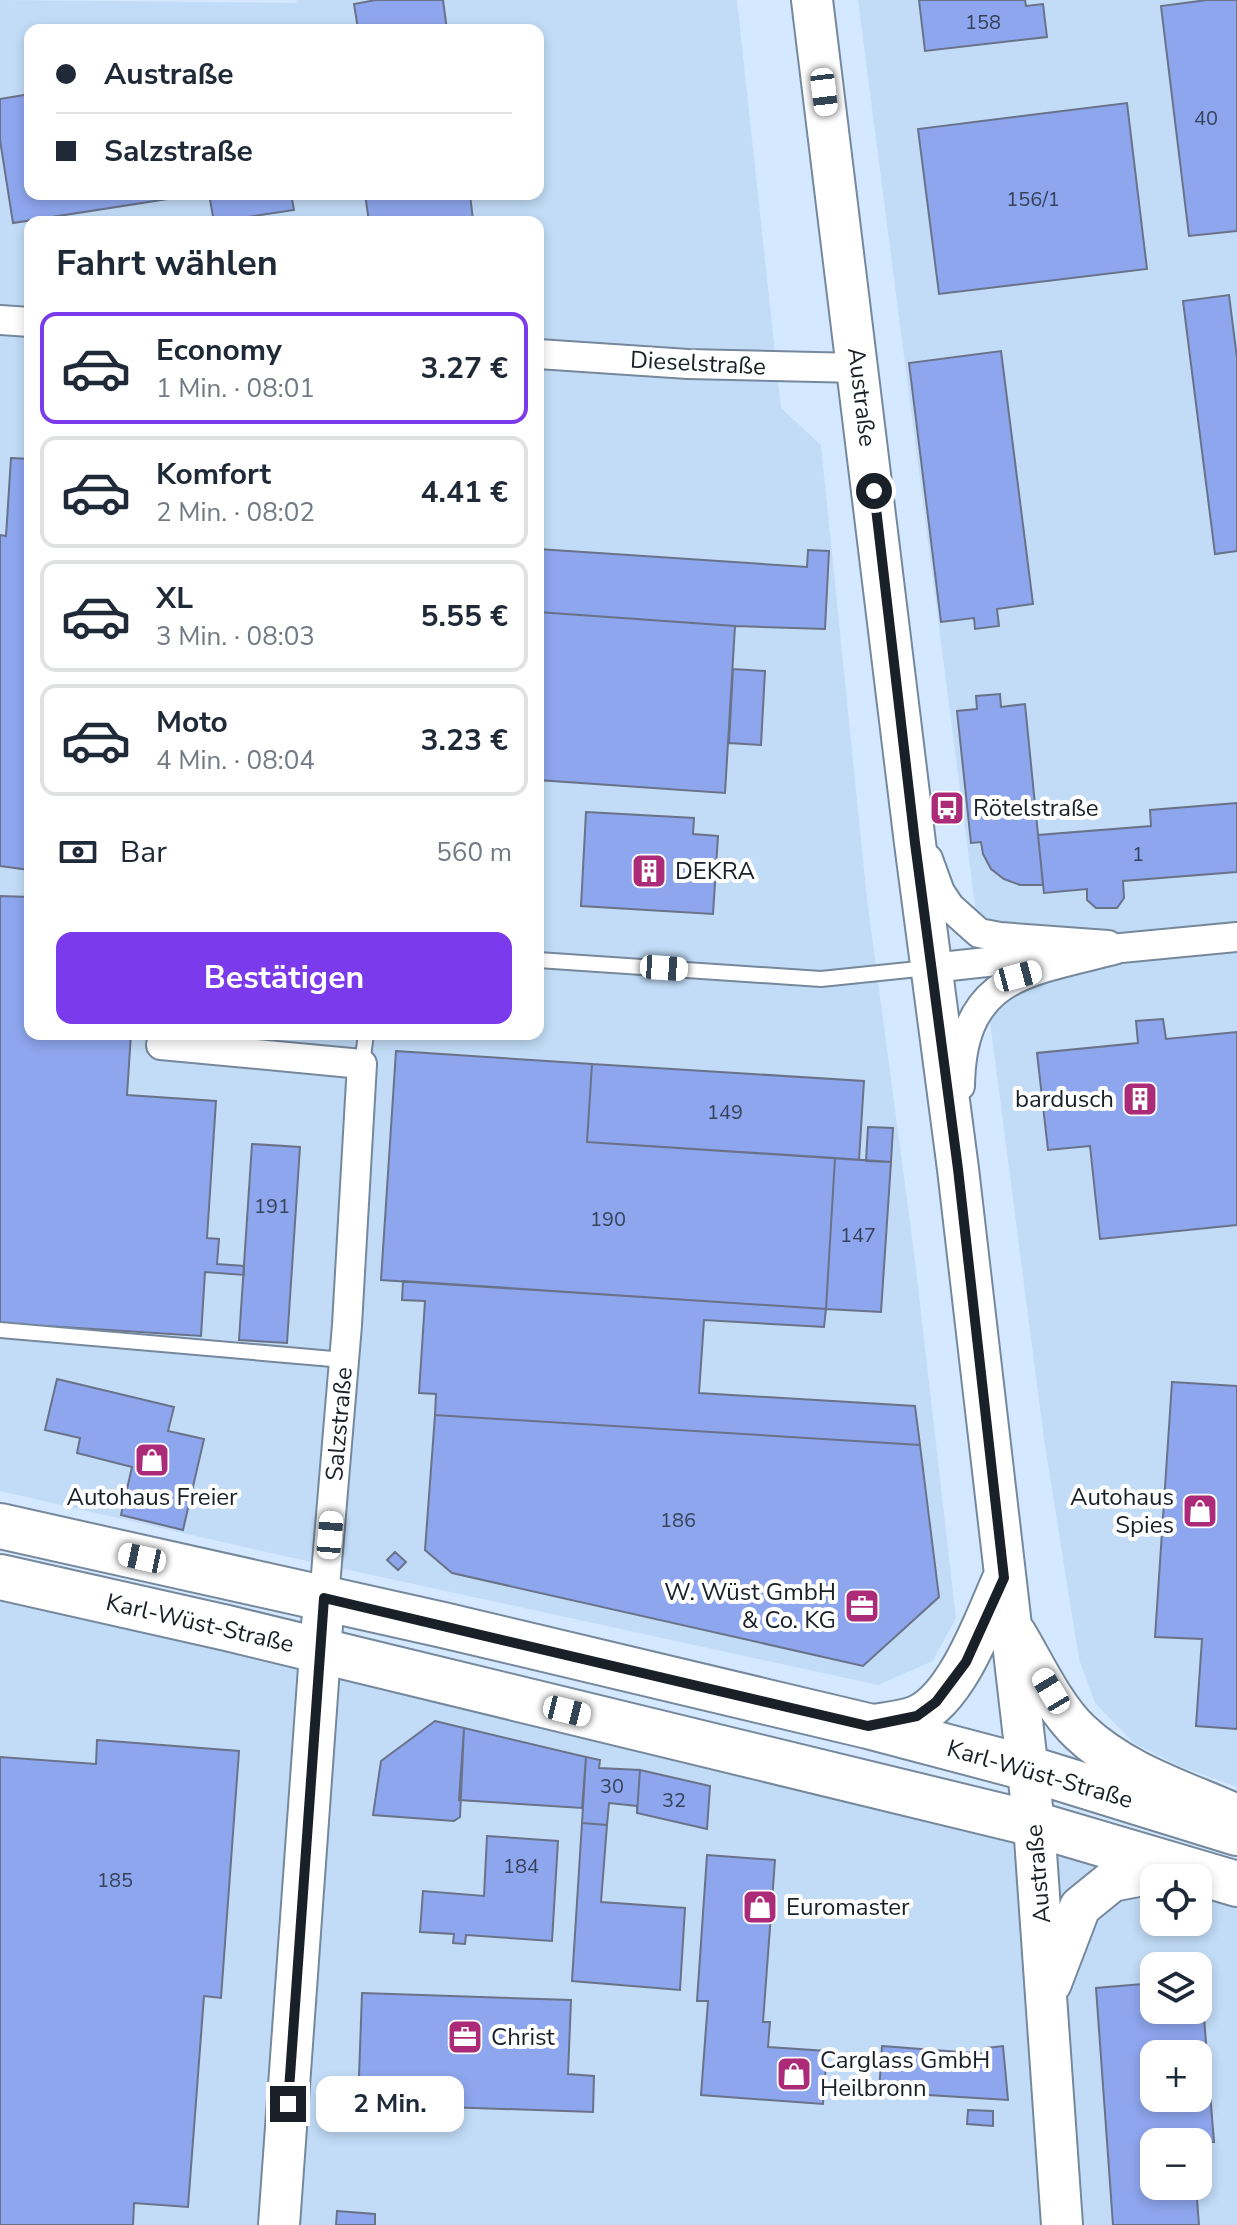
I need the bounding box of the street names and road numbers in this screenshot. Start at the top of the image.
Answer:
street label: Dieselstraße [629,343,767,383]
street label: Austraße [840,346,884,448]
street label: Salzstraße [318,1366,360,1482]
street label: Karl-Wüst-Straße [103,1586,297,1660]
street label: Karl-Wüst-Straße [943,1732,1137,1816]
street label: Austraße [1018,1823,1058,1925]

